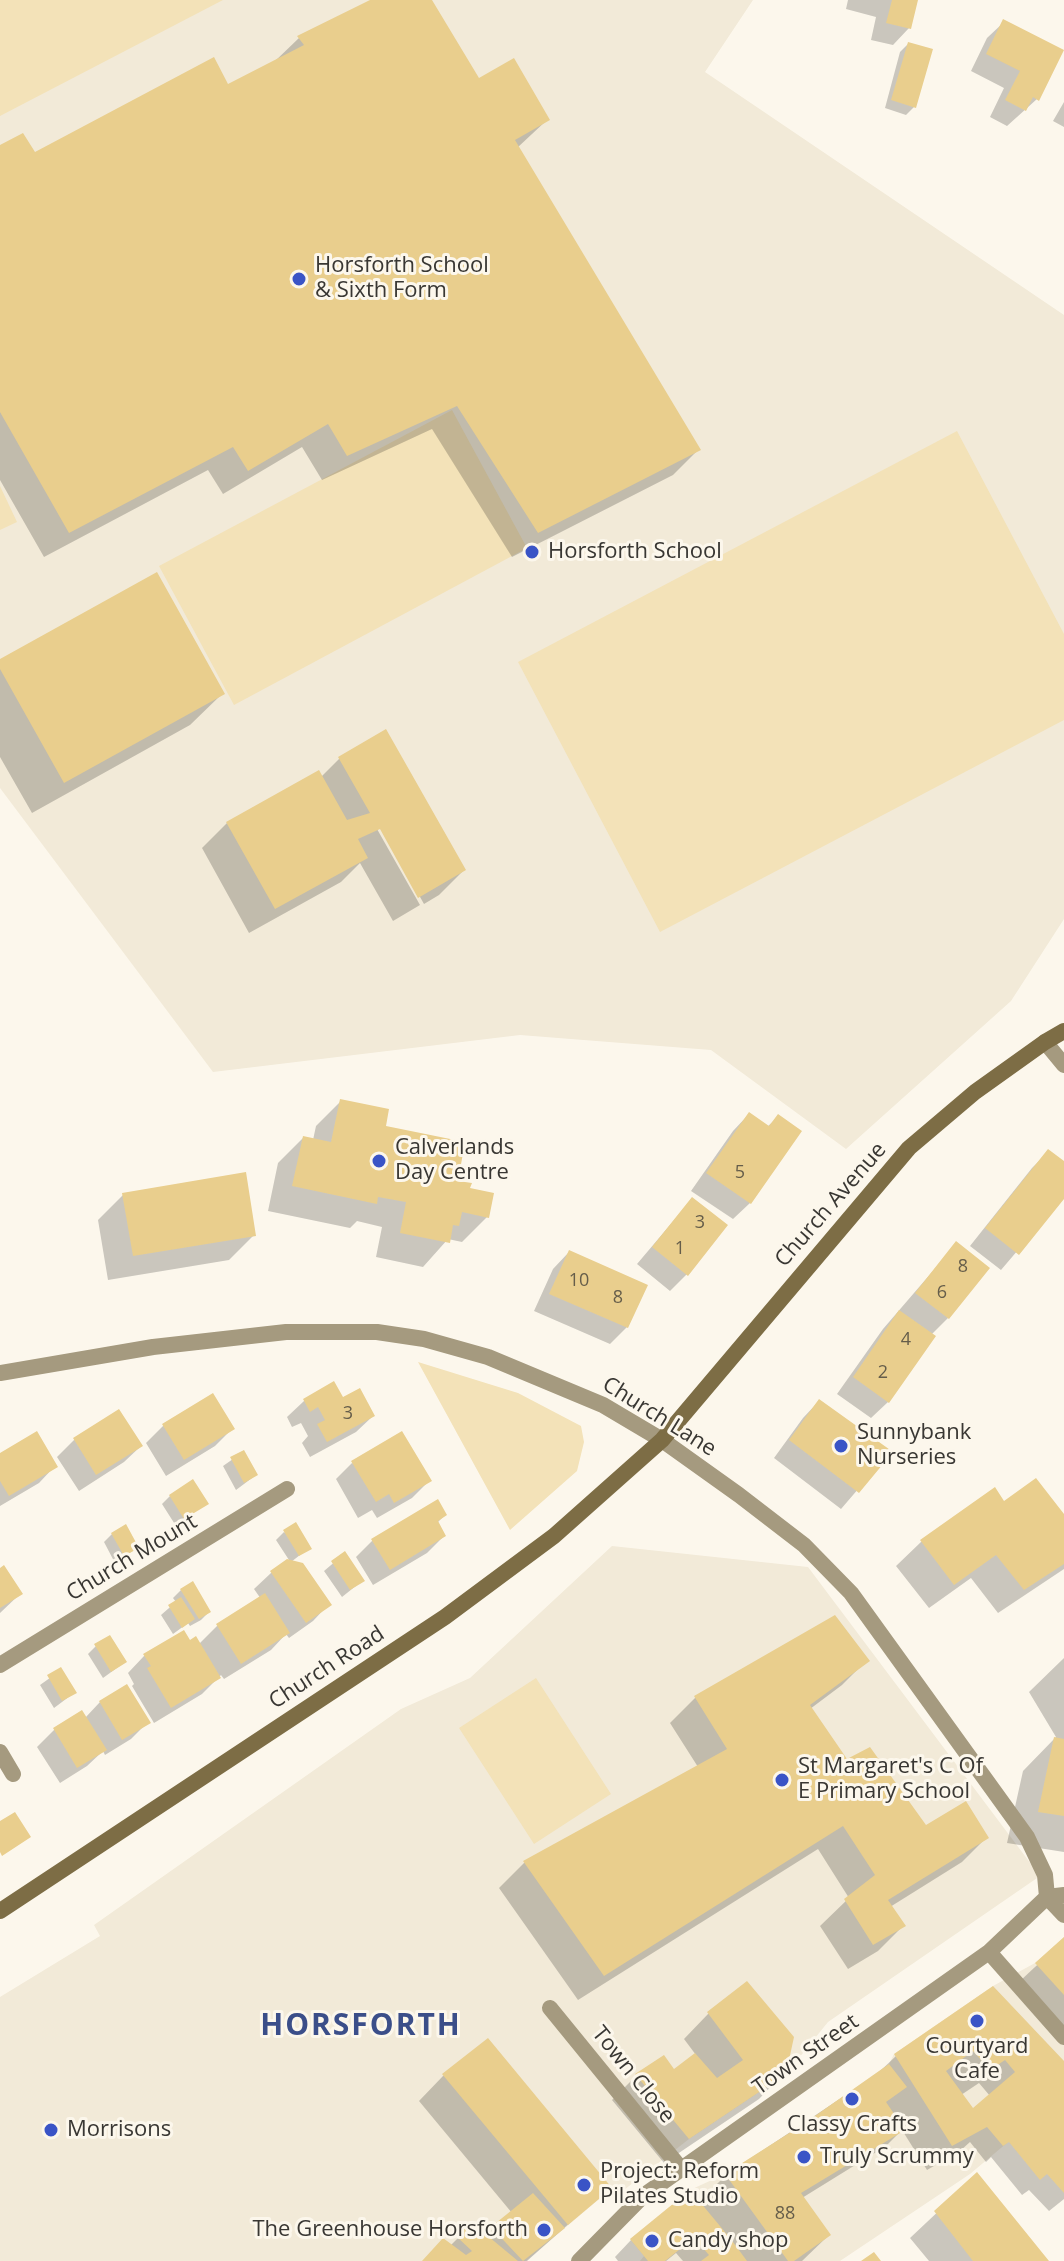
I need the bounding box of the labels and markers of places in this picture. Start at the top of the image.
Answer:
place label: Horsforth School & Sixth Form [315,253,489,304]
marker: Horsforth School & Sixth Form [290,270,308,288]
place label: Horsforth School [548,539,722,565]
marker: Horsforth School [523,543,541,561]
place label: Calverlands Day Centre [395,1135,514,1186]
marker: Calverlands Day Centre [370,1152,388,1170]
place label: Sunnybank Nurseries [857,1420,971,1472]
marker: Sunnybank Nurseries [832,1437,850,1455]
place label: St Margaret's C Of E Primary School [798,1754,983,1806]
marker: St Margaret's C Of E Primary School [773,1771,791,1789]
marker: Courtyard Cafe [968,2012,986,2030]
place label: Courtyard Cafe [925,2034,1029,2086]
marker: Classy Crafts [843,2090,861,2108]
place label: Classy Crafts [787,2112,917,2138]
place label: Morrisons [67,2117,171,2143]
marker: Morrisons [42,2121,60,2139]
place label: Truly Scrummy [820,2144,974,2170]
marker: Truly Scrummy [795,2148,813,2166]
place label: Project: Reform Pilates Studio [600,2159,759,2210]
marker: Project: Reform Pilates Studio [575,2176,593,2194]
place label: The Greenhouse Horsforth [252,2217,528,2243]
marker: The Greenhouse Horsforth [535,2221,553,2239]
place label: Candy shop [668,2228,788,2254]
marker: Candy shop [643,2232,661,2250]

